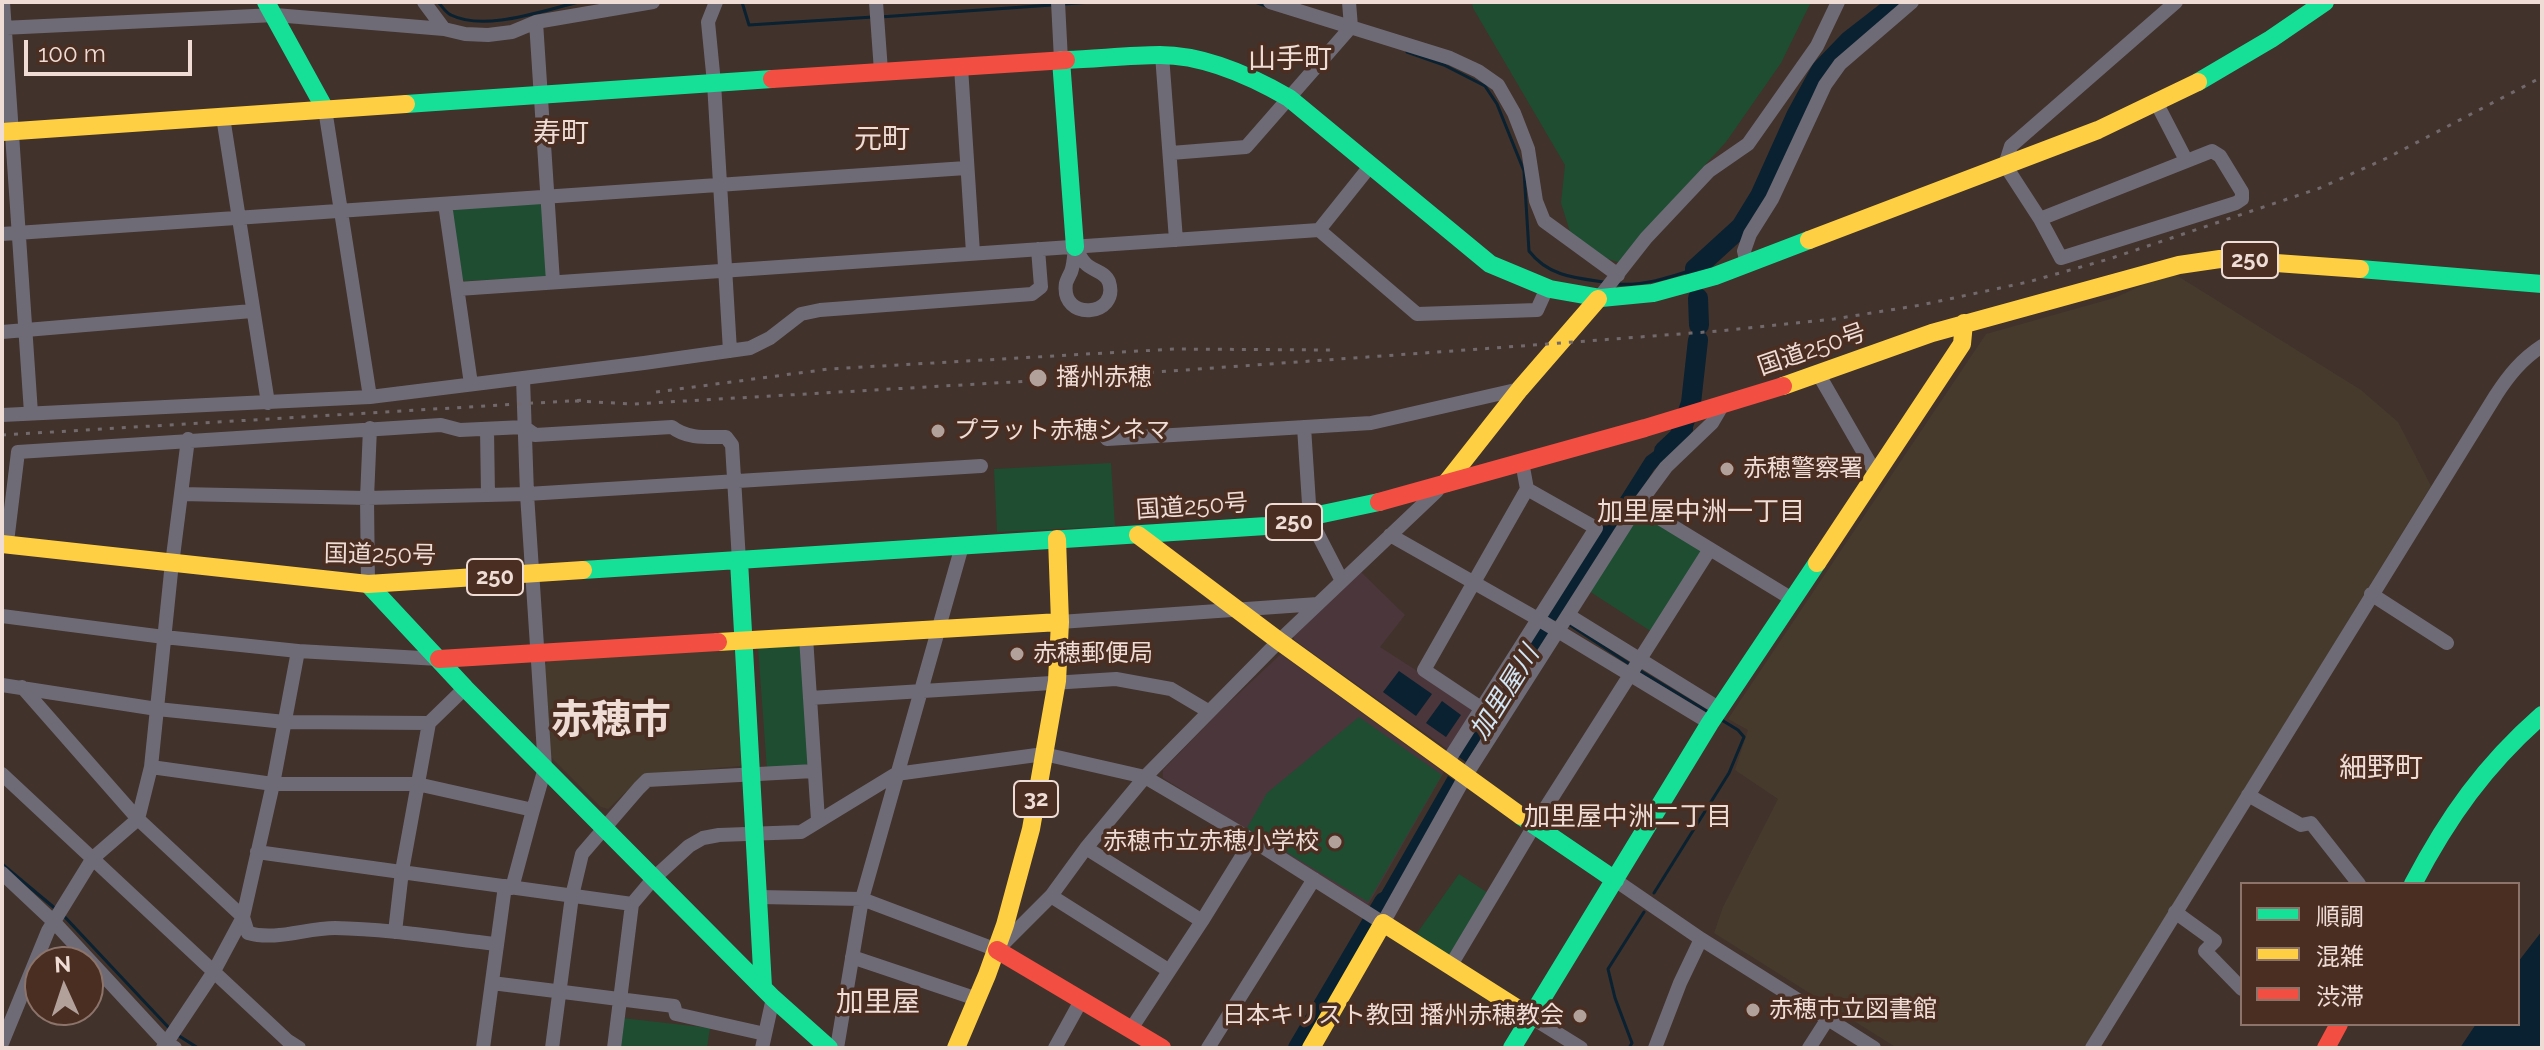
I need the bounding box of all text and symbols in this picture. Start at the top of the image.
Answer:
scale bar [28,24,196,74]
text: 100 m [38,39,106,68]
district label: 山手町 [1248,43,1332,77]
district label: 寿町 [533,117,589,151]
district label: 元町 [854,123,910,157]
road number: 250 [2222,242,2278,278]
street label: 国道250号 [1754,318,1870,382]
place label: 播州赤穂 [1056,364,1152,392]
marker: 播州赤穂 [1027,367,1049,389]
place label: プラット赤穂シネマ [954,417,1170,445]
marker: プラット赤穂シネマ [929,422,947,440]
place label: 赤穂警察署 [1743,455,1863,483]
marker: 赤穂警察署 [1718,460,1736,478]
street label: 国道250号 [1135,489,1249,525]
district label: 加里屋中洲一丁目 [1597,496,1805,528]
road number: 250 [1266,504,1322,540]
street label: 国道250号 [324,540,436,570]
road number: 250 [467,559,523,595]
place label: 赤穂郵便局 [1033,640,1153,668]
water label: 加里屋川 [1464,641,1546,745]
marker: 赤穂郵便局 [1008,645,1026,663]
district label: 赤穂市 [551,697,671,745]
district label: 細野町 [2339,752,2423,786]
road number: 32 [1014,781,1058,817]
district label: 加里屋中洲二丁目 [1524,801,1732,833]
place label: 赤穂市立赤穂小学校 [1103,828,1319,856]
marker: 赤穂市立赤穂小学校 [1326,833,1344,851]
legend [2240,882,2520,1026]
text: 順調 [2316,902,2364,931]
text: 混雑 [2316,942,2364,971]
north arrow [24,946,104,1026]
text: N [54,951,72,977]
text: 渋滞 [2316,982,2364,1011]
district label: 加里屋 [836,986,920,1020]
place label: 赤穂市立図書館 [1769,996,1937,1024]
marker: 赤穂市立図書館 [1744,1001,1762,1019]
place label: 日本キリスト教団 播州赤穂教会 [1222,1002,1564,1030]
marker: 日本キリスト教団 播州赤穂教会 [1571,1007,1589,1025]

